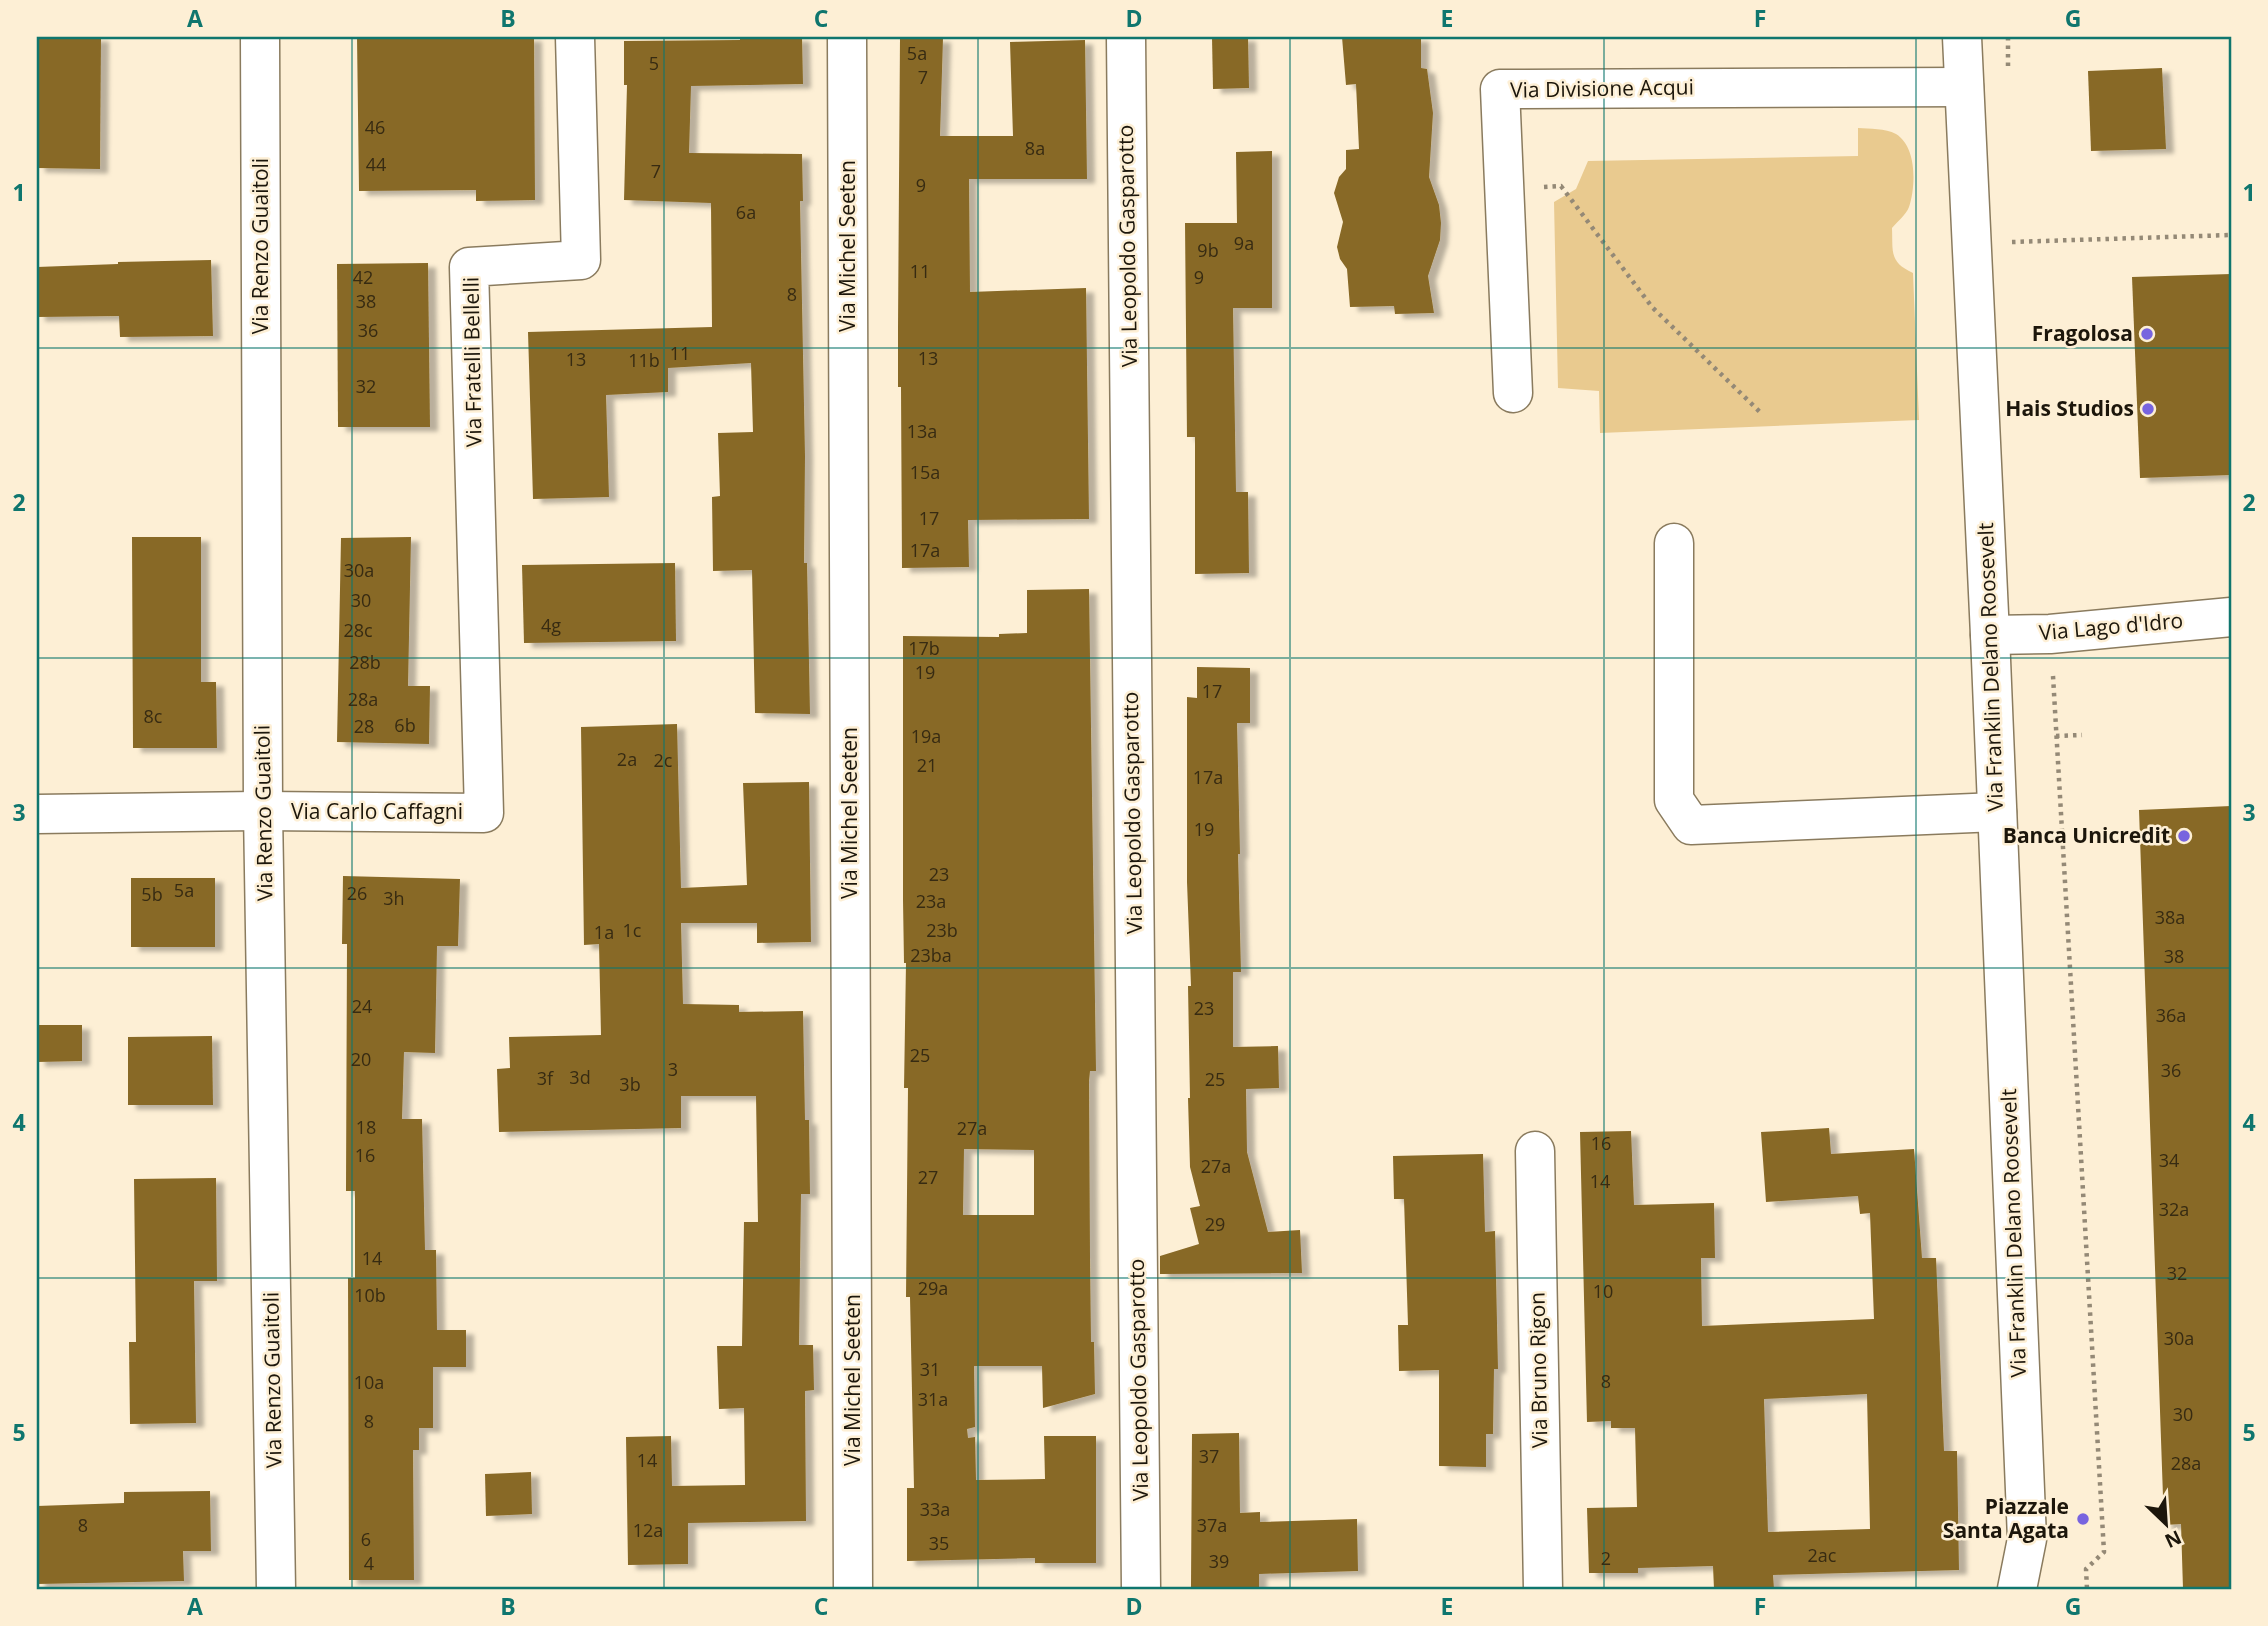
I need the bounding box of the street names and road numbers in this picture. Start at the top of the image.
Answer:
street label: Via Divisione Acqui [1510,72,1694,104]
street label: Via Leopoldo Gasparotto [1111,125,1143,367]
street label: Via Renzo Guaitoli [246,158,274,334]
street label: Via Michel Seeten [833,160,861,332]
street label: Via Fratelli Bellelli [457,277,487,447]
street label: Via Franklin Delano Roosevelt [1971,522,2009,812]
street label: Via Lago d'Idro [2038,606,2184,646]
street label: Via Leopoldo Gasparotto [1116,692,1148,934]
street label: Via Renzo Guaitoli [247,725,279,901]
street label: Via Michel Seeten [835,727,863,899]
street label: Via Carlo Caffagni [291,797,463,825]
street label: Via Franklin Delano Roosevelt [1994,1088,2032,1378]
street label: Via Leopoldo Gasparotto [1122,1259,1154,1501]
street label: Via Renzo Guaitoli [256,1292,288,1468]
street label: Via Bruno Rigon [1523,1292,1553,1448]
street label: Via Michel Seeten [838,1294,866,1466]

